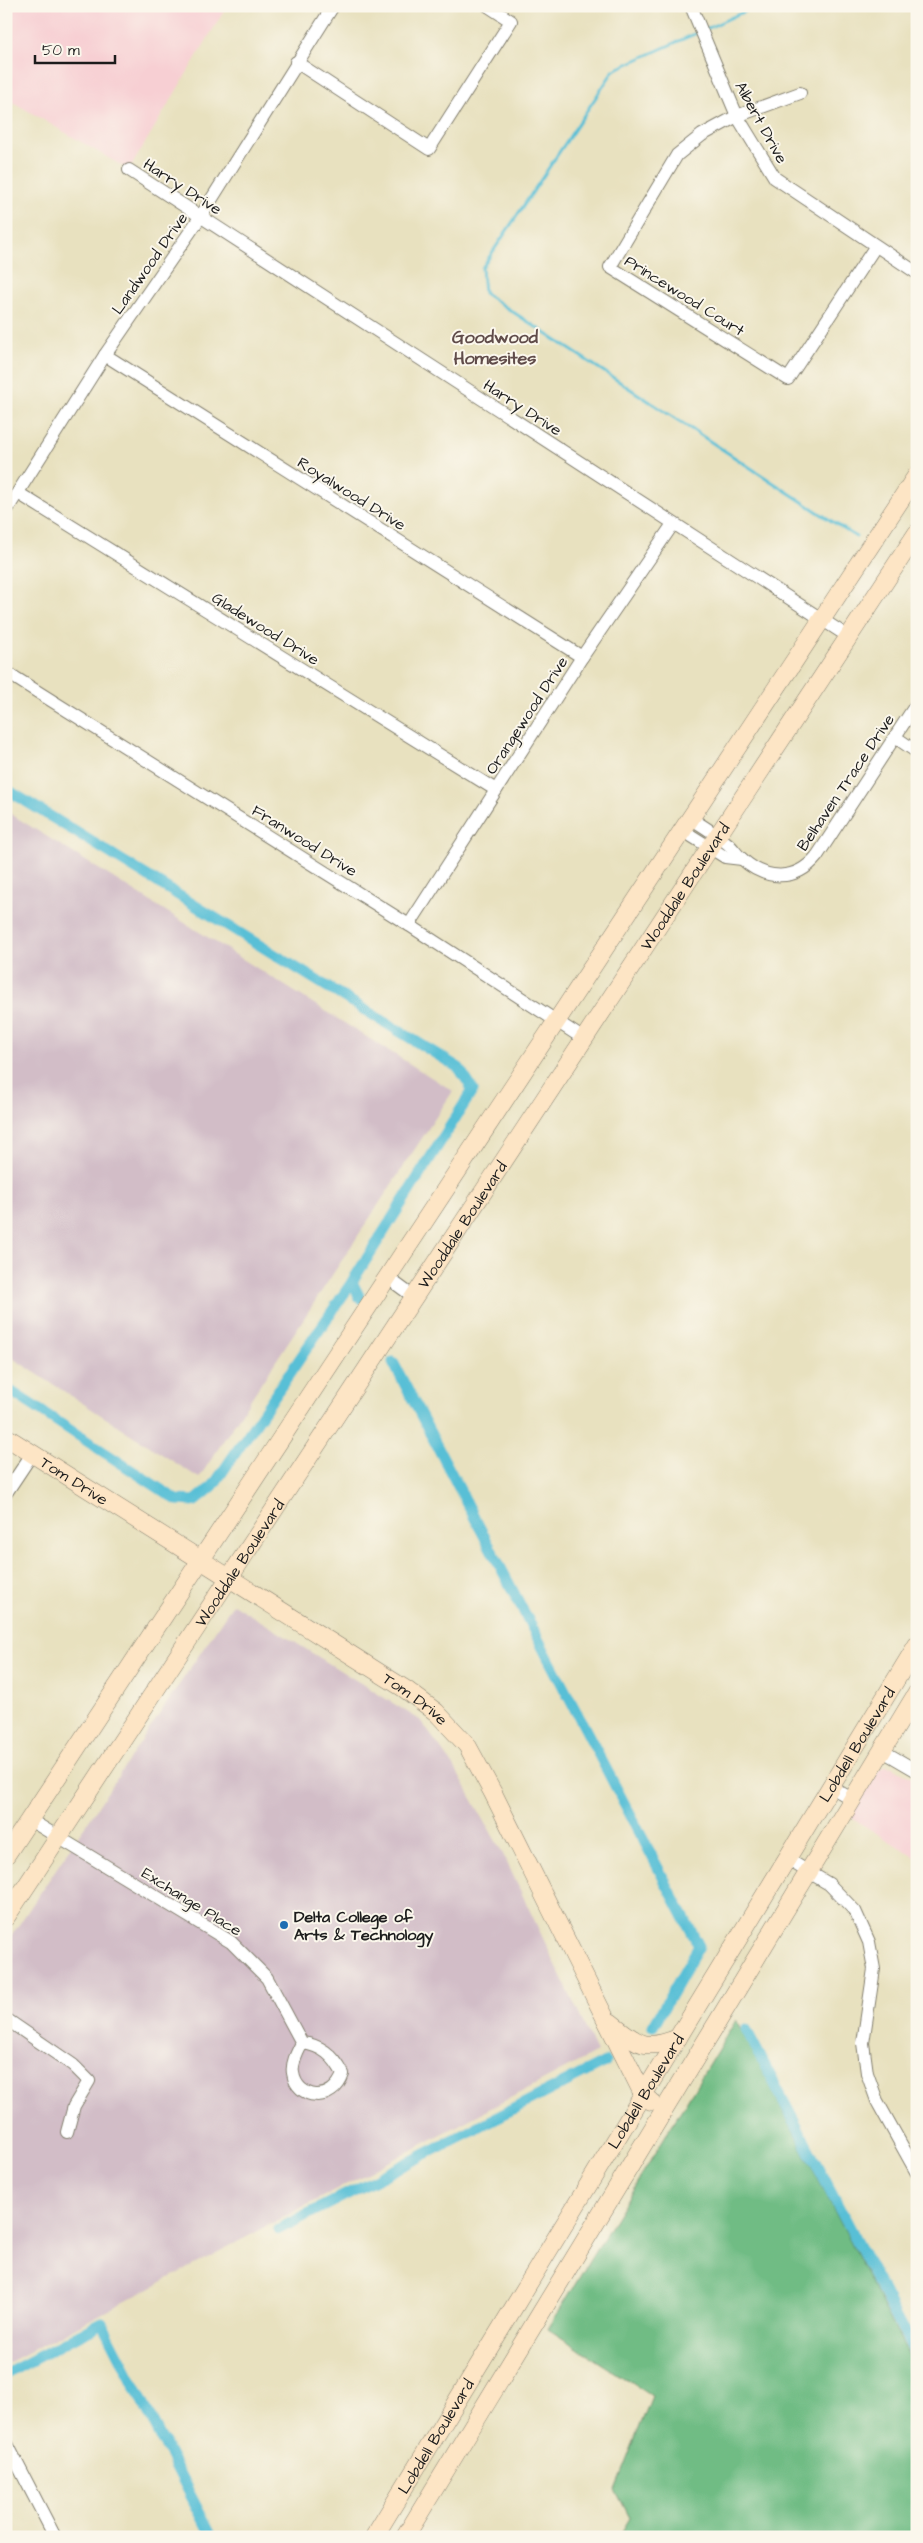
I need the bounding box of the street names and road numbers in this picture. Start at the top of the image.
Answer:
street label: Albert Drive [730,77,793,168]
street label: Harry Drive [138,153,226,221]
street label: Landwood Drive [107,208,193,319]
street label: Princewood Court [620,250,749,342]
street label: Harry Drive [478,374,566,442]
street label: Royalwood Drive [293,452,410,537]
street label: Gladewood Drive [208,587,324,671]
street label: Orangewood Drive [480,652,574,779]
street label: Belhaven Trace Drive [792,710,900,855]
street label: Franwood Drive [248,800,362,882]
street label: Wooddale Boulevard [635,819,735,955]
street label: Wooddale Boulevard [413,1157,513,1293]
street label: Tom Drive [36,1451,112,1511]
street label: Wooddale Boulevard [190,1495,290,1631]
street label: Tom Drive [378,1668,453,1730]
street label: Lobdell Boulevard [814,1683,901,1806]
street label: Exchange Place [137,1862,246,1942]
street label: Lobdell Boulevard [603,2030,690,2153]
street label: Lobdell Boulevard [393,2375,480,2498]

